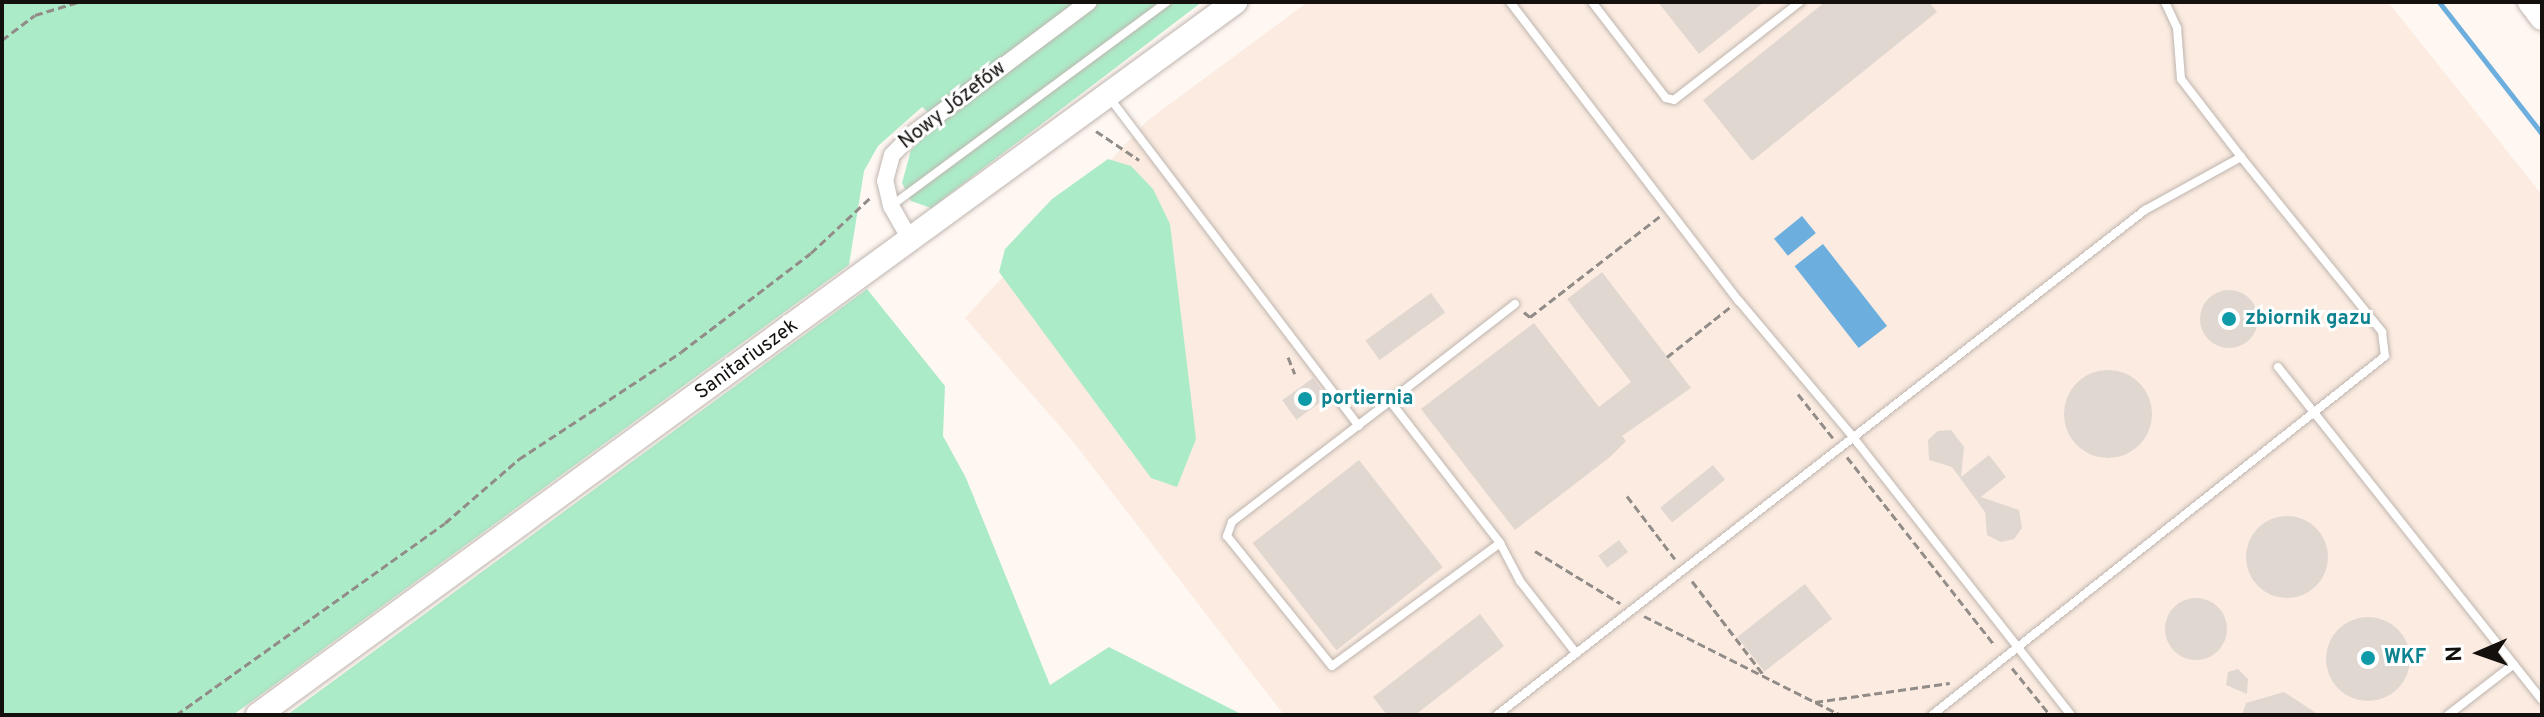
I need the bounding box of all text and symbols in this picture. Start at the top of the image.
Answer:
street label: Nowy Józefów [895,57,1011,155]
place label: zbiornik gazu [2245,307,2371,331]
marker: zbiornik gazu [2220,310,2238,328]
street label: Sanitariuszek [691,315,803,405]
place label: portiernia [1321,387,1413,411]
marker: portiernia [1296,390,1314,408]
north arrow [2440,613,2520,693]
text: N [2442,645,2469,662]
place label: WKF [2384,646,2426,670]
marker: WKF [2359,649,2377,667]

